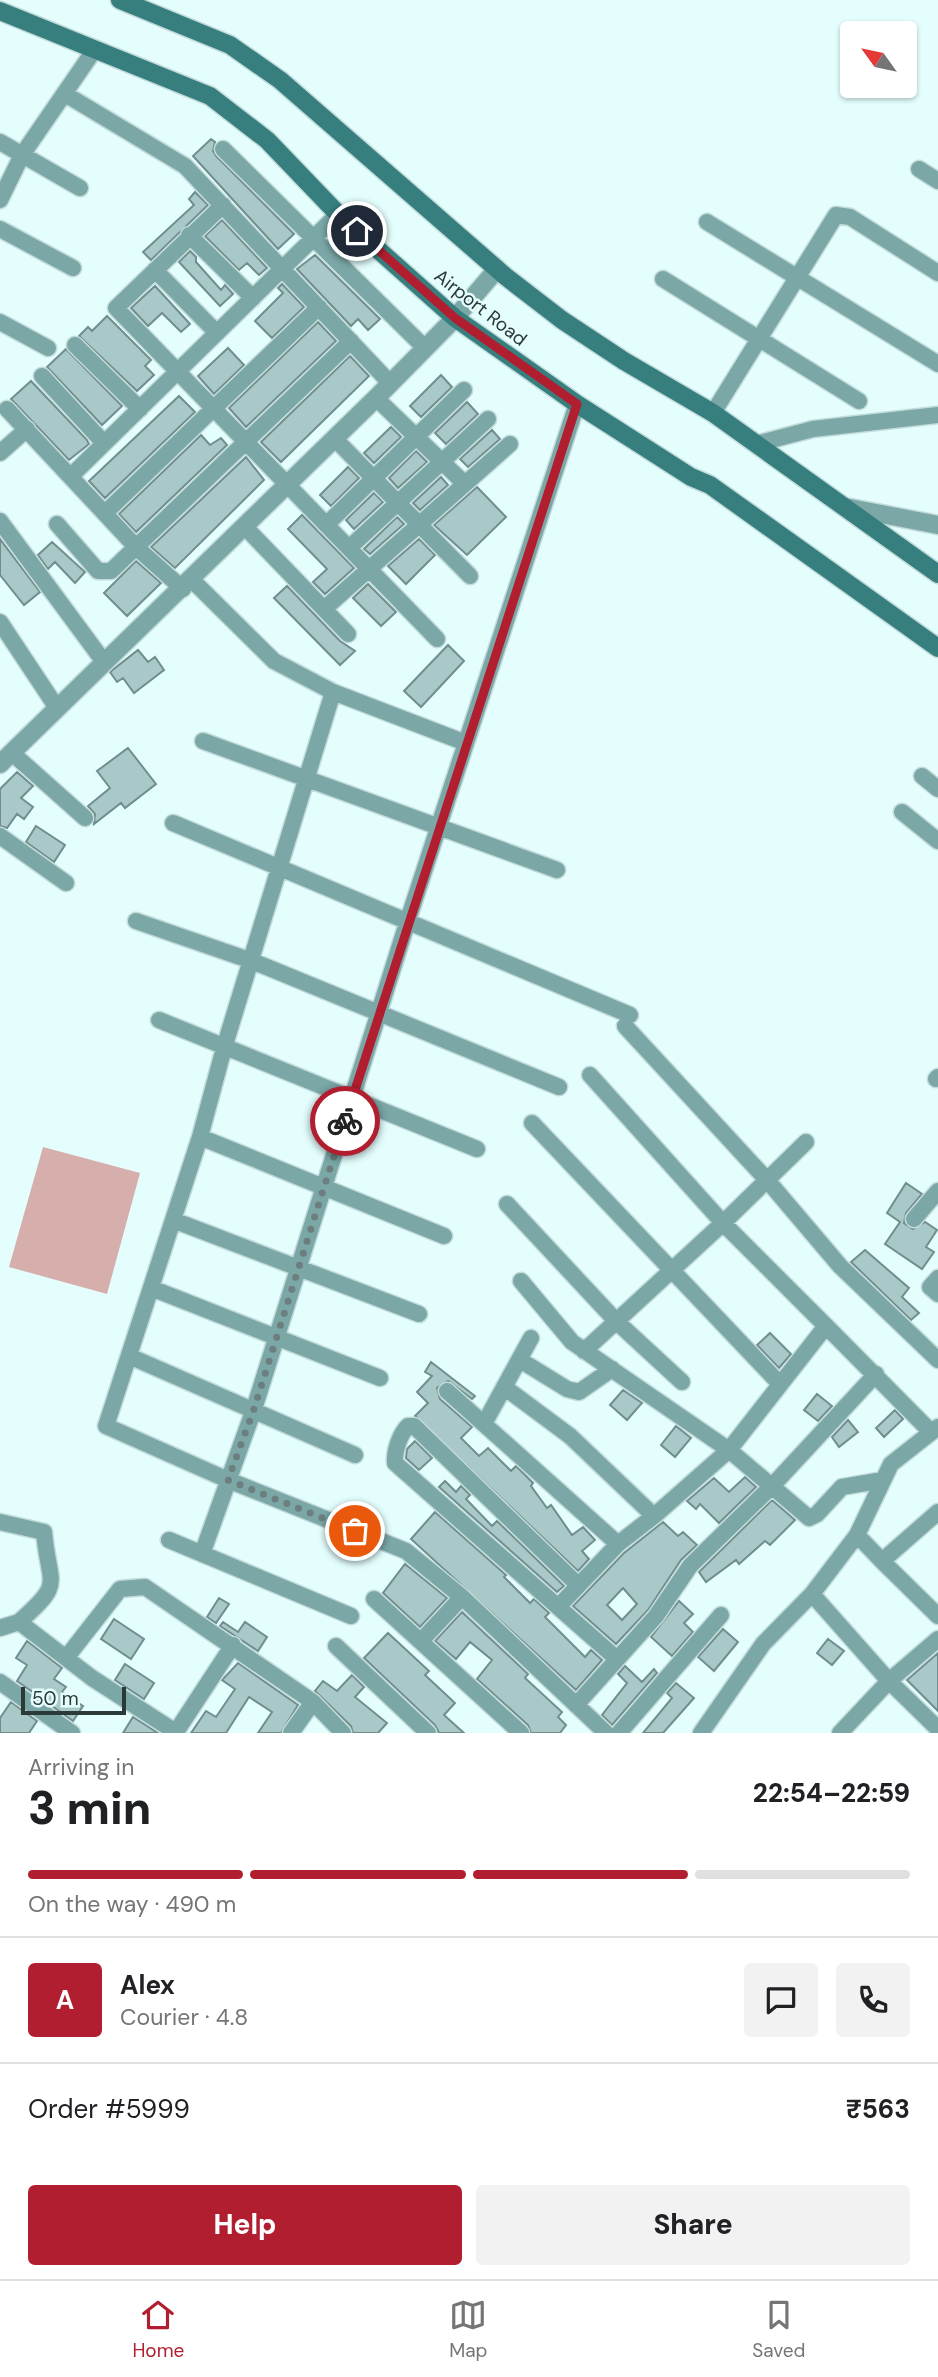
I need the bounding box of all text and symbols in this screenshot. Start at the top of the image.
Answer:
north arrow [840,21,917,98]
map controls [840,21,917,98]
pin [327,201,387,261]
icon: home [338,212,376,250]
street label: Airport Road [429,263,532,351]
courier [310,1086,380,1156]
icon: bike [326,1102,364,1140]
pin [325,1501,385,1561]
icon: bag [336,1512,374,1550]
scale bar [21,1684,126,1716]
text: 50 m [32,1686,79,1711]
text: Arriving in [28,1752,134,1782]
text: 22:54–22:59 [753,1776,910,1810]
text: 3 min [28,1778,151,1838]
text: On the way · 490 m [28,1889,236,1919]
button: chat [744,1963,818,2037]
button: phone [836,1963,910,2037]
text: Alex [120,1968,175,2002]
text: A [56,1983,74,2017]
text: Courier · 4.8 [120,2002,248,2032]
text: Order #5999 [28,2092,190,2126]
text: ₹563 [846,2092,910,2126]
button: Help [28,2185,462,2265]
button: Share [476,2185,910,2265]
tab: Home [132,2296,184,2363]
tab: Map [449,2296,487,2363]
tab: Saved [752,2296,806,2363]

